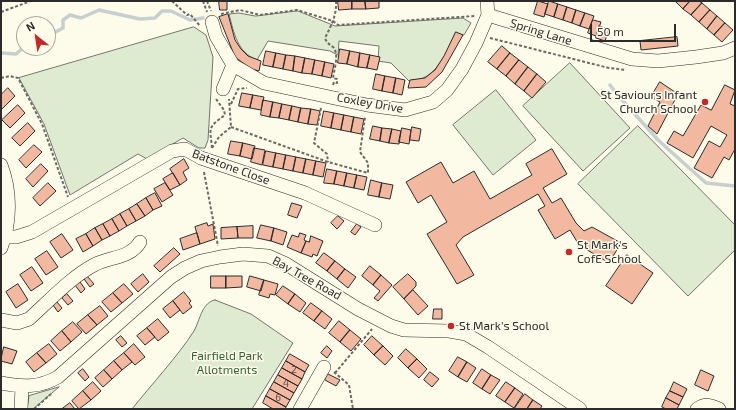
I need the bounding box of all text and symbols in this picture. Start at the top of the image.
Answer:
north arrow [16,16,56,56]
street label: Spring Lane [508,16,574,48]
scale bar [592,16,678,42]
text: N [24,18,37,34]
text: 50 m [597,24,624,38]
place label: St Saviours Infant Church School [600,88,697,116]
street label: Coxley Drive [336,90,404,116]
marker: St Saviours Infant Church School [700,97,710,107]
street label: Batstone Close [190,146,272,188]
place label: St Mark's CofE School [577,238,641,266]
marker: St Mark's CofE School [564,247,574,257]
street label: Bay Tree Road [270,253,344,303]
place label: St Mark's School [459,319,549,333]
marker: St Mark's School [446,321,456,331]
park label: Fairfield Park Allotments [191,349,263,377]
house number: 2 [291,364,297,376]
house number: 4 [283,378,289,390]
house number: 6 [275,392,281,404]

